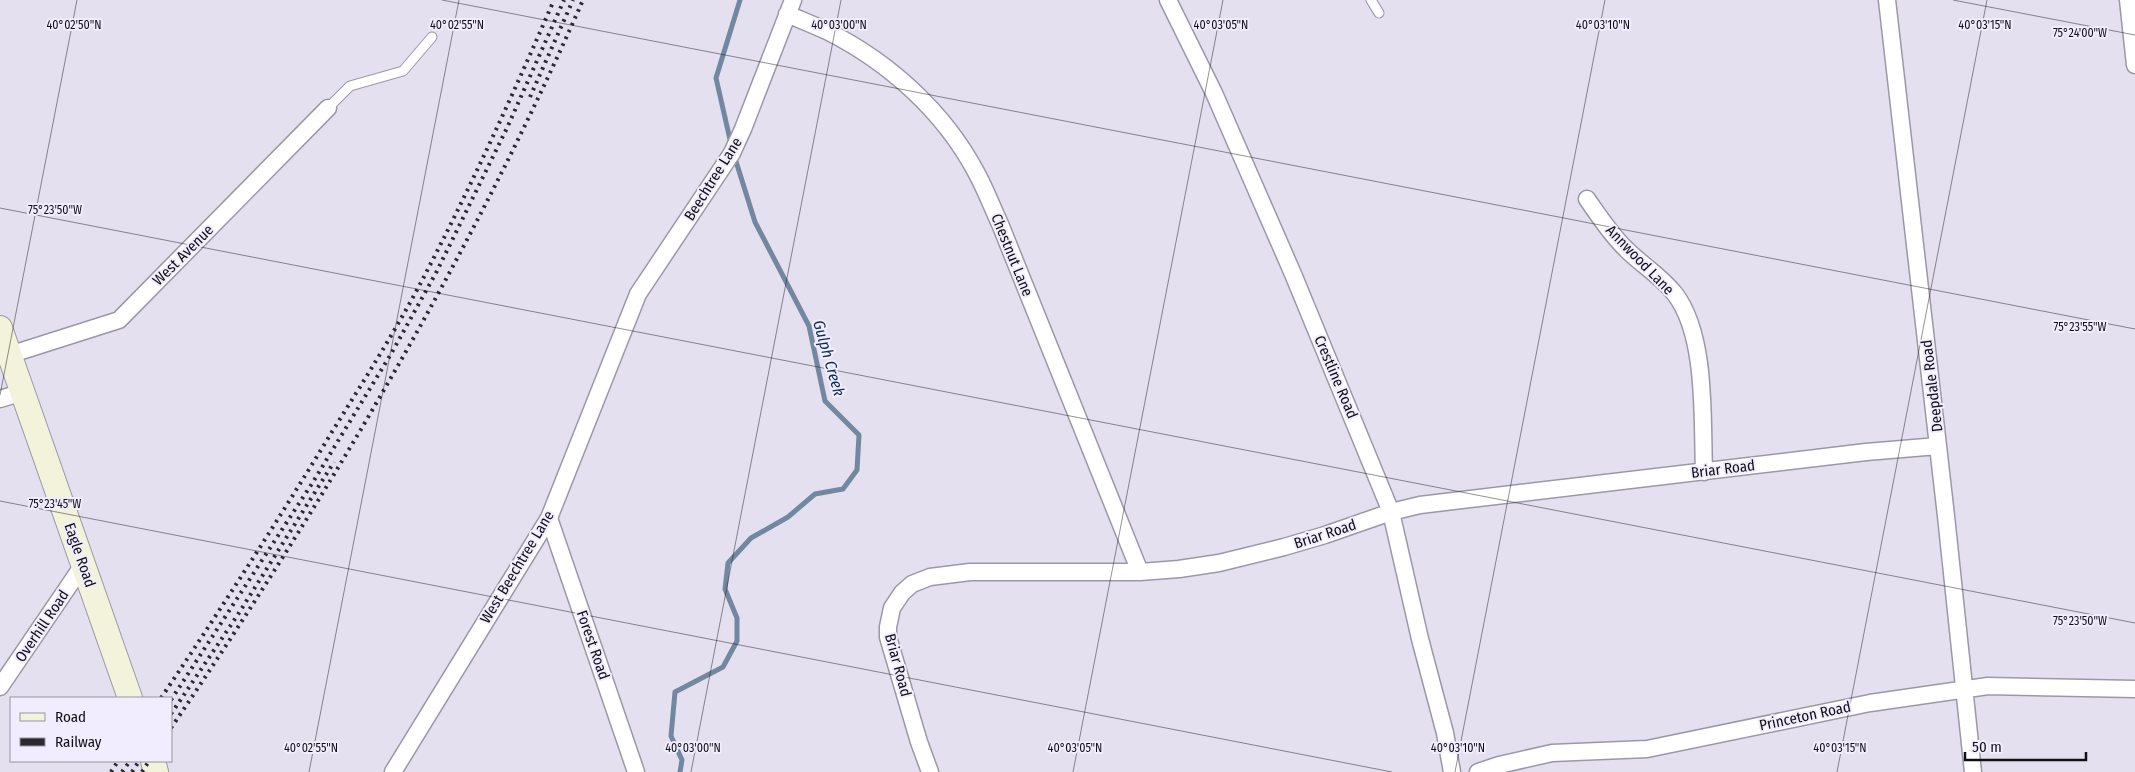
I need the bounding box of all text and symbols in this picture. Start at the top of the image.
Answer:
text: 40°02'50"N [47,18,102,32]
text: 40°02'55"N [430,18,484,32]
text: 40°03'00"N [811,18,867,32]
text: 40°03'05"N [1194,18,1248,32]
text: 40°03'10"N [1576,18,1630,32]
text: 40°03'15"N [1958,18,2012,32]
text: 75°24'00"W [2053,26,2107,40]
street label: Beechtree Lane [680,134,746,224]
text: 75°23'50"W [28,203,82,217]
street label: Chestnut Lane [987,211,1037,299]
street label: West Avenue [149,221,217,289]
street label: Annwood Lane [1602,221,1678,299]
water label: Gulph Creek [809,318,849,398]
text: 75°23'55"W [2054,320,2106,334]
street label: Crestline Road [1310,333,1362,421]
street label: Deepdale Road [1917,339,1947,433]
street label: Briar Road [1690,456,1756,482]
text: 75°23'45"W [29,497,81,511]
street label: West Beechtree Lane [476,508,558,626]
street label: Briar Road [1292,515,1358,553]
street label: Eagle Road [61,520,99,590]
street label: Overhill Road [11,587,73,665]
street label: Forest Road [573,608,613,682]
text: 75°23'50"W [2053,614,2107,628]
street label: Briar Road [881,632,915,698]
legend [10,697,172,762]
street label: Princeton Road [1758,698,1852,734]
text: Road [55,708,86,726]
scale bar [1965,730,2086,762]
text: Railway [55,733,102,751]
text: 50 m [1972,738,2002,756]
text: 40°02'55"N [284,741,338,755]
text: 40°03'00"N [665,741,721,755]
text: 40°03'05"N [1048,741,1102,755]
text: 40°03'10"N [1431,741,1485,755]
text: 40°03'15"N [1813,741,1867,755]

